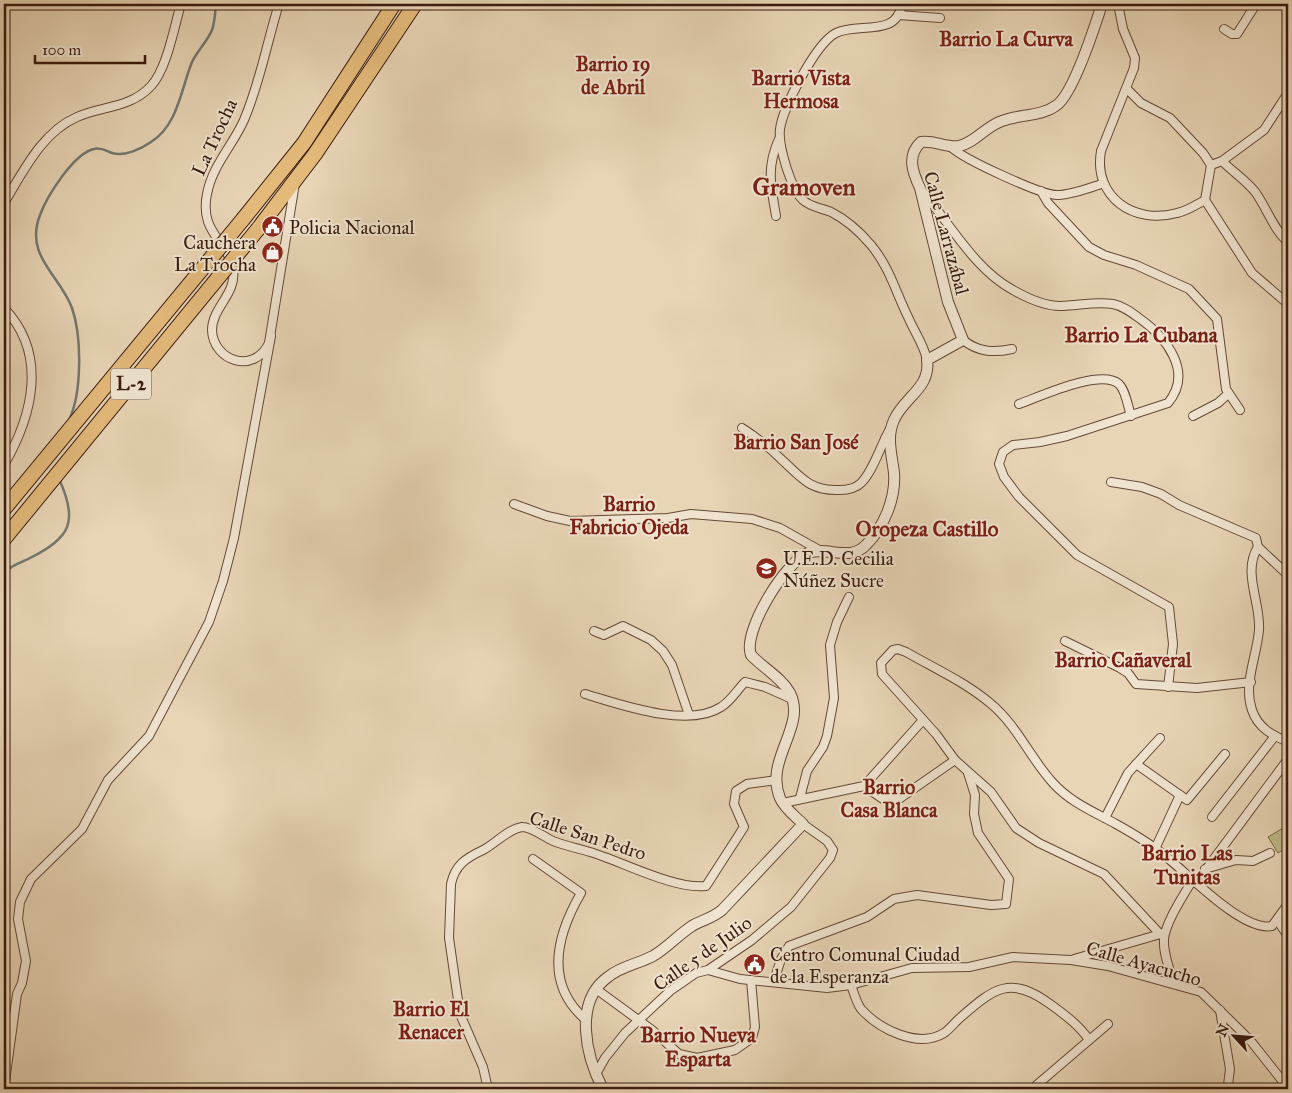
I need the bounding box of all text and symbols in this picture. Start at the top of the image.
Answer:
district label: Barrio La Curva [939,27,1074,51]
scale bar [35,32,145,64]
text: 100 m [42,41,82,59]
district label: Barrio 19 de Abril [575,52,651,99]
district label: Barrio Vista Hermosa [752,66,851,113]
street label: La Trocha [187,94,243,179]
street label: Calle Larrazábal [919,169,974,298]
district label: Gramoven [752,172,856,202]
public building icon: Policia Nacional [261,215,285,239]
place label: Policia Nacional [289,216,416,239]
place label: Cauchera La Trocha [174,231,257,276]
shop icon: Cauchera La Trocha [260,241,284,265]
district label: Barrio La Cubana [1064,322,1219,348]
road number: L-2 [111,368,151,399]
district label: Barrio San José [733,430,859,456]
district label: Barrio Fabricio Ojeda [570,492,689,540]
district label: Oropeza Castillo [856,516,999,542]
place label: U.E.D. Cecilia Núñez Sucre [783,547,895,592]
school or university icon: U.E.D. Cecilia Núñez Sucre [755,557,779,581]
district label: Barrio Cañaveral [1055,648,1192,672]
district label: Barrio Casa Blanca [841,775,938,822]
street label: Calle San Pedro [527,806,649,865]
district label: Barrio Las Tunitas [1141,840,1233,890]
street label: Calle 5 de Julio [649,911,757,997]
street label: Calle Ayacucho [1084,936,1204,991]
place label: Centro Comunal Ciudad de la Esperanza [770,943,960,988]
public building icon: Centro Comunal Ciudad de la Esperanza [742,953,766,977]
district label: Barrio El Renacer [393,997,470,1044]
north arrow [1210,1010,1260,1060]
text: N [1213,1021,1233,1040]
district label: Barrio Nueva Esparta [640,1022,757,1072]

